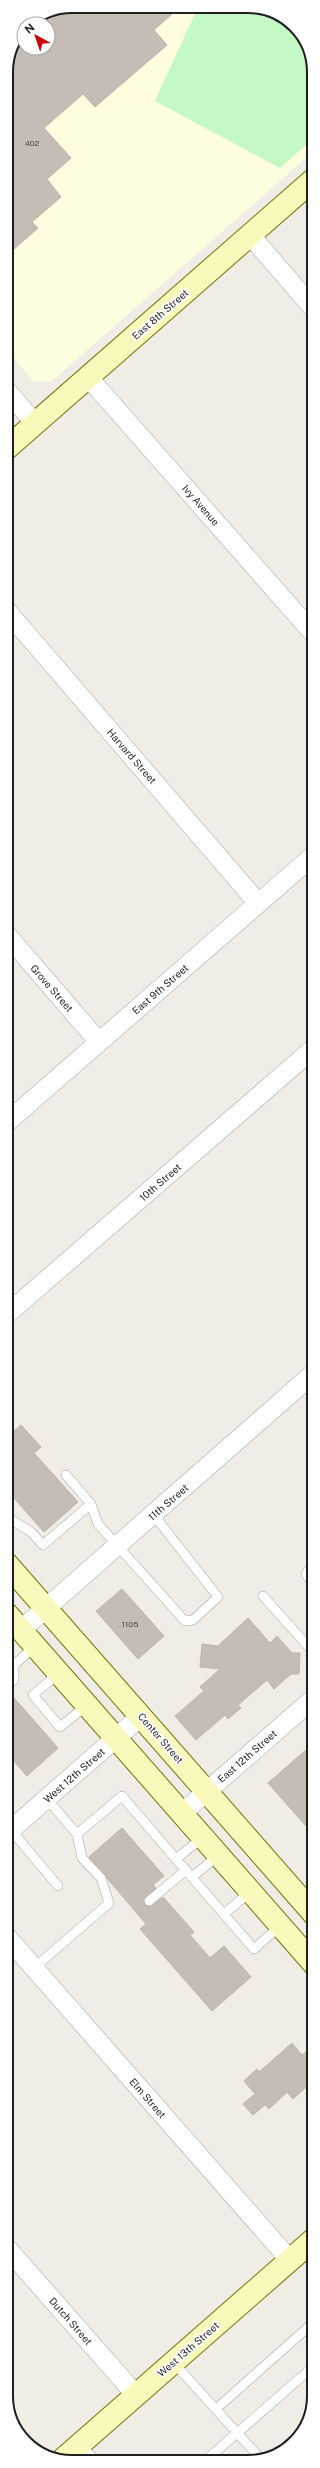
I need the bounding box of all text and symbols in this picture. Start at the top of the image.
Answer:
north arrow [16,16,56,56]
text: N [22,21,37,36]
house number: 402 [25,138,40,148]
street label: East 8th Street [129,286,191,342]
street label: Ivy Avenue [180,482,222,528]
street label: Harvard Street [105,726,159,786]
street label: East 9th Street [129,961,191,1017]
street label: Grove Street [28,962,76,1014]
street label: 10th Street [137,1161,183,1203]
street label: 11th Street [145,1481,191,1523]
house number: 1105 [122,1619,138,1629]
street label: Center Street [136,1710,186,1766]
street label: East 12th Street [215,1727,279,1785]
street label: West 12th Street [41,1745,107,1805]
street label: Elm Street [127,2075,169,2121]
street label: Dutch Street [47,2295,95,2347]
street label: West 13th Street [155,2319,221,2379]

